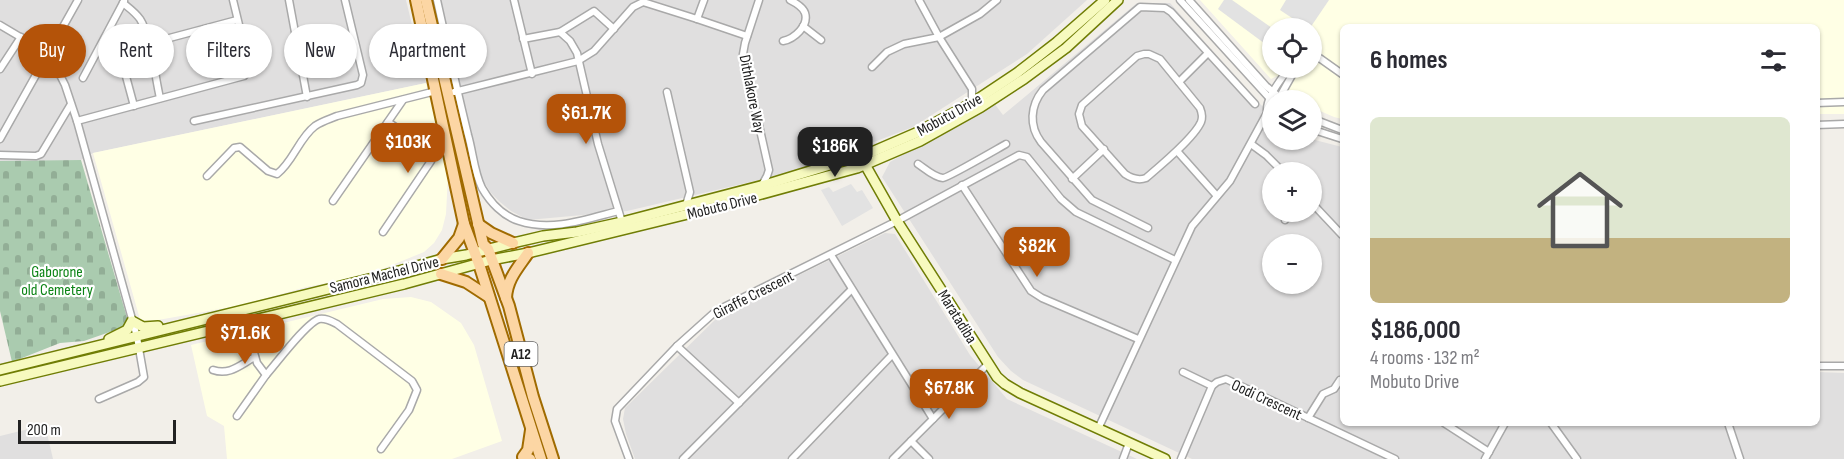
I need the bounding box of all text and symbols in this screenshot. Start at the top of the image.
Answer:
map controls [1262,18,1322,294]
button: locate [1262,18,1322,78]
chip: Buy [18,24,86,78]
chip: Rent [98,24,174,78]
chip: Filters [186,24,272,78]
chip: New [284,24,357,78]
chip: Apartment [369,24,487,78]
icon: filters [1757,44,1790,77]
text: 6 homes [1370,45,1448,76]
street label: Dithlakore Way [735,53,768,135]
street label: Mobutu Drive [914,90,986,141]
button: layers [1262,90,1322,150]
pin: $61.7K [537,94,635,145]
text: $61.7K [561,101,611,125]
pin: $103K [366,123,450,174]
pin: $186K [793,127,877,178]
text: $103K [385,130,431,154]
text: $186K [812,134,858,158]
icon: home [1526,156,1634,264]
button: + [1262,162,1322,222]
street label: Mobuto Drive [685,189,759,224]
pin: $82K [1001,227,1073,278]
text: $82K [1018,234,1056,258]
button: − [1262,234,1322,294]
street label: Samora Machel Drive [328,253,441,298]
park label: Gaborone old Cemetery [21,263,93,300]
street label: Giraffe Crescent [710,267,797,324]
street label: Maratadiba [933,287,981,347]
pin: $71.6K [196,314,294,365]
text: $186,000 [1370,315,1461,346]
text: $71.6K [220,321,270,345]
road number: A12 [504,342,538,366]
text: 4 rooms · 132 m² [1370,346,1480,370]
pin: $67.8K [900,369,998,420]
text: Mobuto Drive [1370,370,1459,394]
text: $67.8K [924,376,974,400]
street label: Oodi Crescent [1228,376,1305,425]
scale bar [18,417,176,444]
text: 200 m [27,421,61,440]

